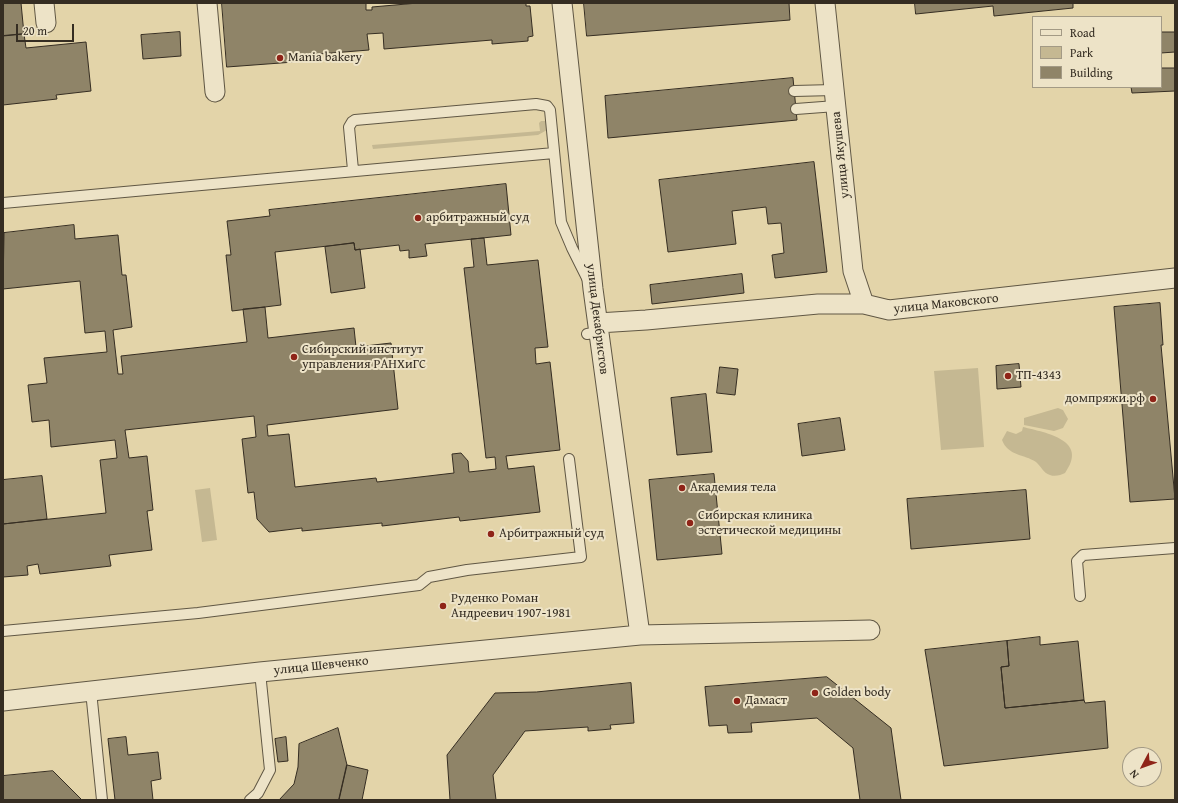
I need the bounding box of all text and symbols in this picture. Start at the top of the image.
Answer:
scale bar [18,16,76,42]
legend [1032,16,1162,88]
text: 20 m [23,22,47,39]
text: Road [1070,24,1095,41]
text: Park [1070,44,1093,61]
place label: Mania bakery [288,50,362,66]
marker: Mania bakery [275,53,285,63]
text: Building [1070,64,1113,81]
street label: улица Якушева [829,111,853,199]
place label: арбитражный суд [426,210,529,226]
marker: арбитражный суд [413,213,423,223]
street label: улица Декабристов [582,263,612,375]
street label: улица Маковского [893,291,999,317]
place label: Сибирский институт управления РАНХиГС [302,342,426,373]
marker: Сибирский институт управления РАНХиГС [289,352,299,362]
place label: ТП-4343 [1016,368,1061,384]
marker: ТП-4343 [1003,371,1013,381]
place label: домпряжи.рф [1065,391,1145,407]
marker: домпряжи.рф [1148,394,1158,404]
place label: Академия тела [690,480,776,496]
marker: Академия тела [677,483,687,493]
place label: Сибирская клиника эстетической медицины [698,508,841,539]
marker: Сибирская клиника эстетической медицины [685,518,695,528]
place label: Арбитражный суд [499,526,604,542]
marker: Арбитражный суд [486,529,496,539]
place label: Руденко Роман Андреевич 1907-1981 [451,591,571,622]
marker: Руденко Роман Андреевич 1907-1981 [438,601,448,611]
street label: улица Шевченко [273,653,369,679]
place label: Golden body [823,685,891,701]
marker: Golden body [810,688,820,698]
place label: Дамаст [745,693,787,709]
marker: Дамаст [732,696,742,706]
north arrow [1122,747,1162,787]
text: N [1125,766,1142,782]

